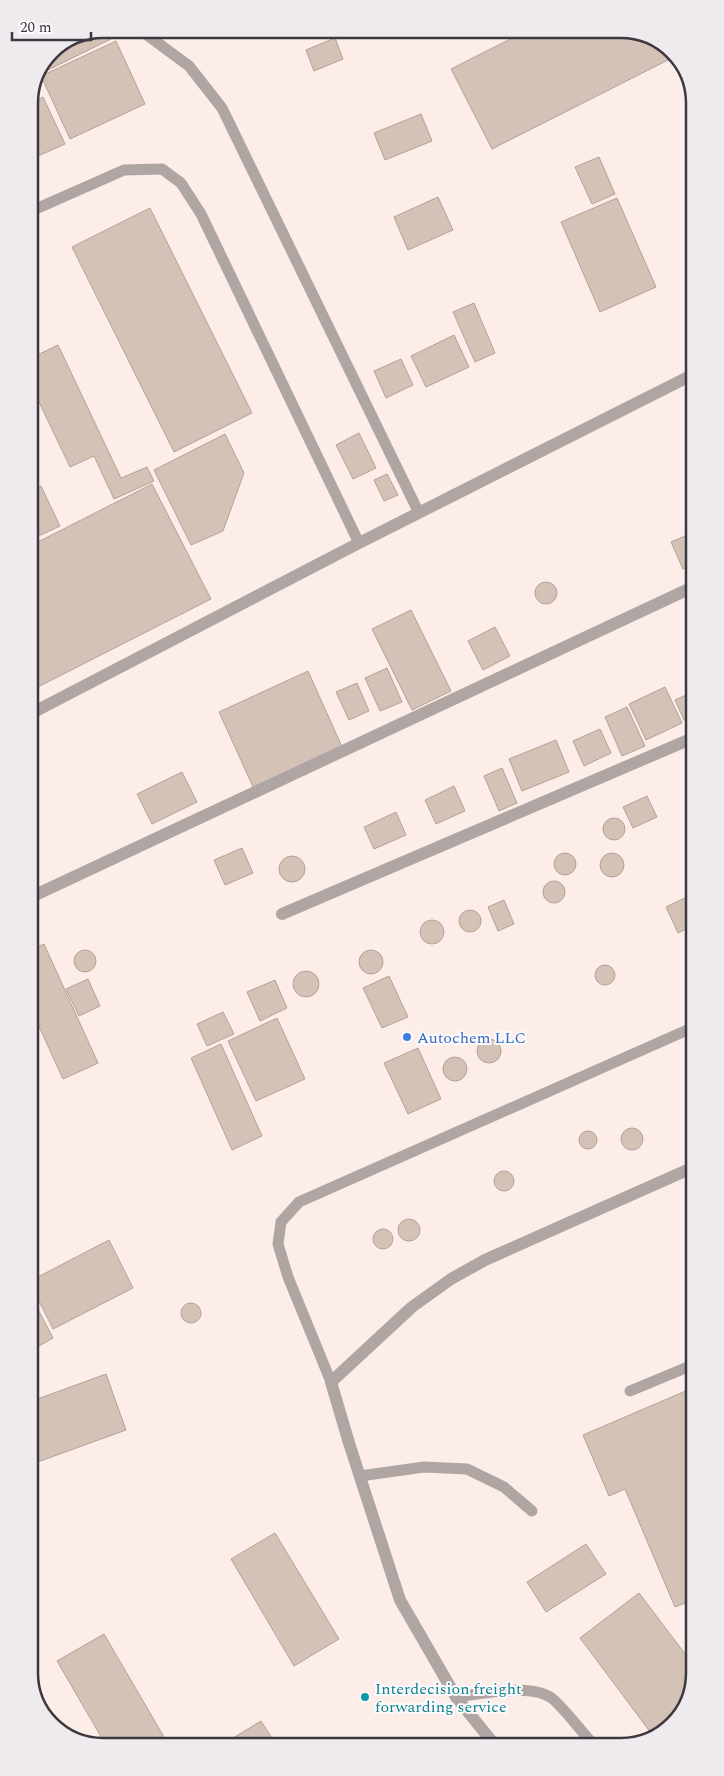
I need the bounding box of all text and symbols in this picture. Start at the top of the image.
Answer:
scale bar [12,10,91,42]
text: 20 m [20,16,52,39]
place label: Autochem LLC [417,1026,526,1050]
marker: Autochem LLC [401,1031,413,1043]
place label: Interdecision freight forwarding service [375,1677,522,1719]
marker: Interdecision freight forwarding service [359,1691,371,1703]

